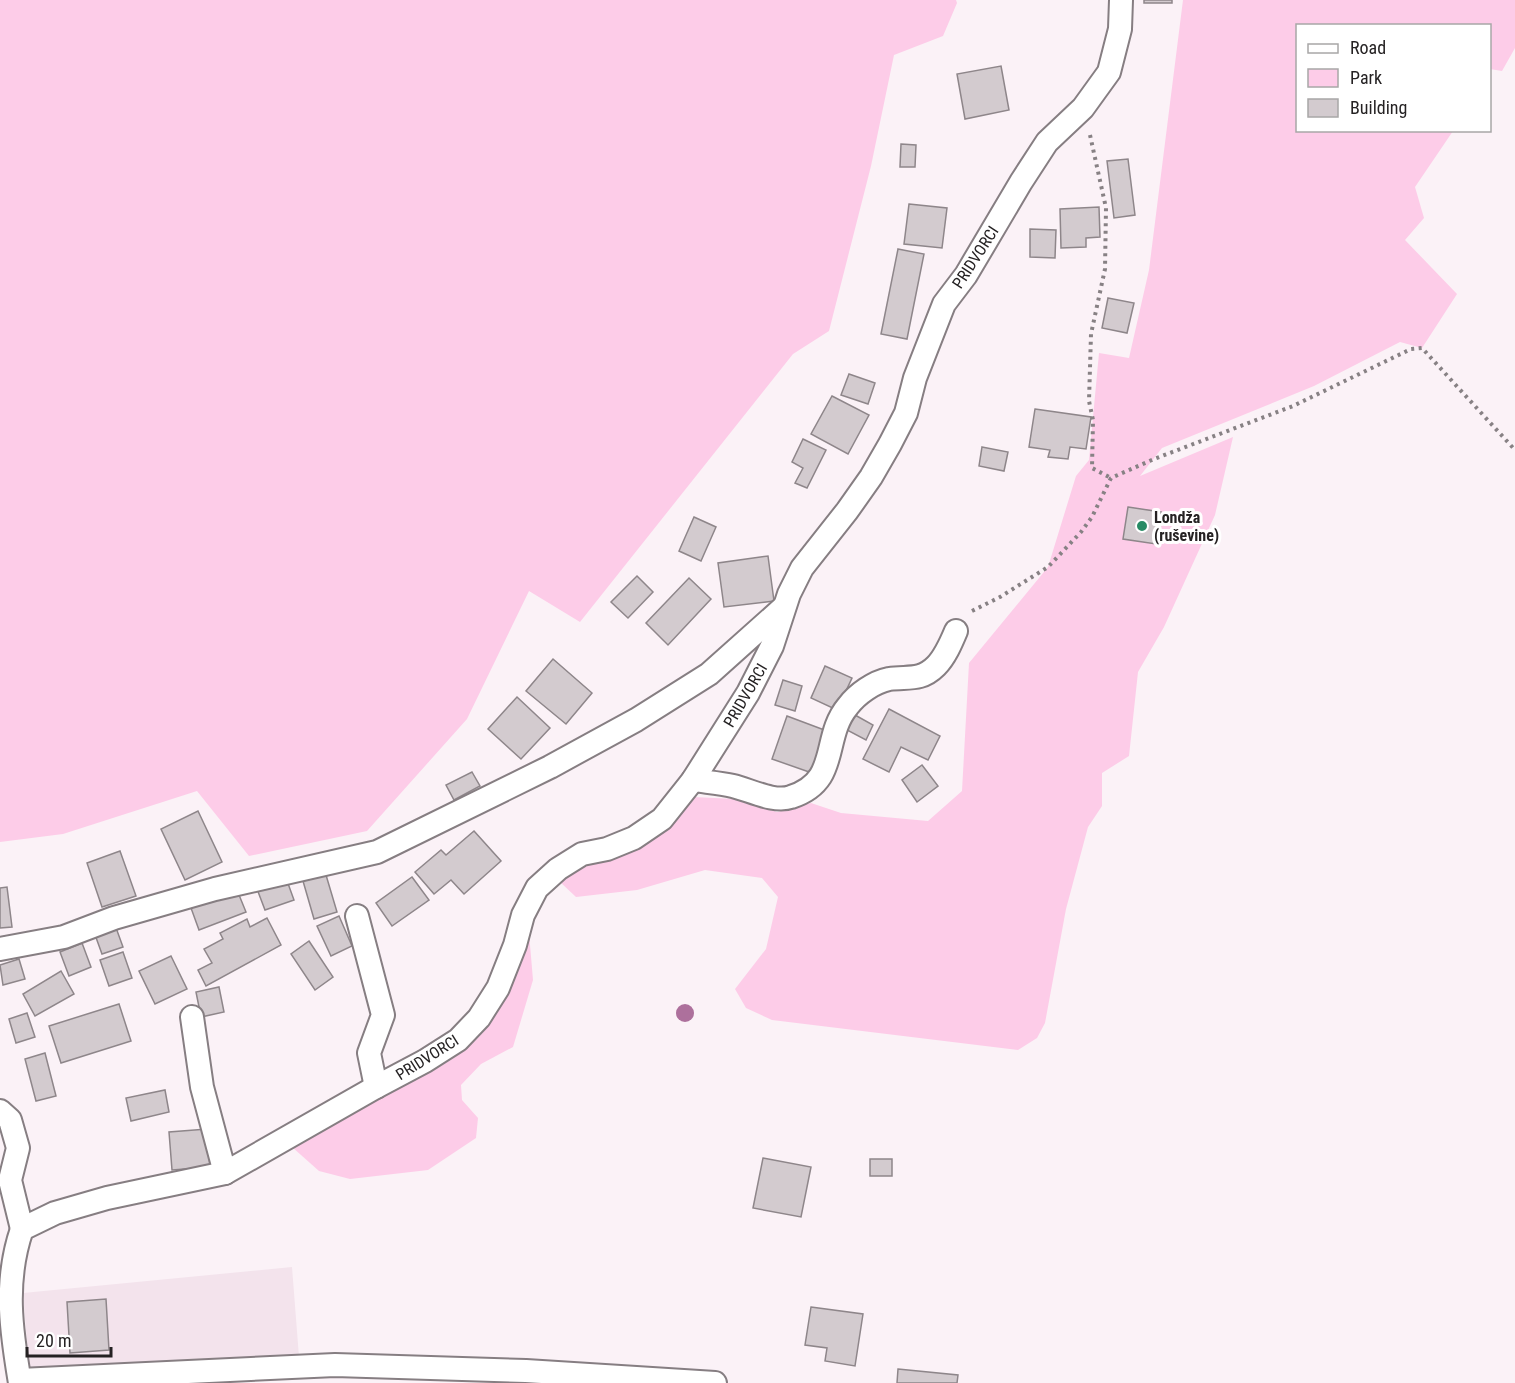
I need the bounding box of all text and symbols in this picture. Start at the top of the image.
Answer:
legend [1296,24,1491,132]
text: Road [1350,37,1386,58]
text: Park [1350,67,1382,88]
text: Building [1350,97,1407,118]
street label: PRIDVORCI [948,223,1003,292]
place label: Londža (ruševine) [1154,508,1219,545]
marker: Londža (ruševine) [1135,519,1149,533]
street label: PRIDVORCI [720,660,771,730]
street label: PRIDVORCI [392,1031,462,1084]
scale bar [27,1320,111,1358]
text: 20 m [36,1330,71,1351]

